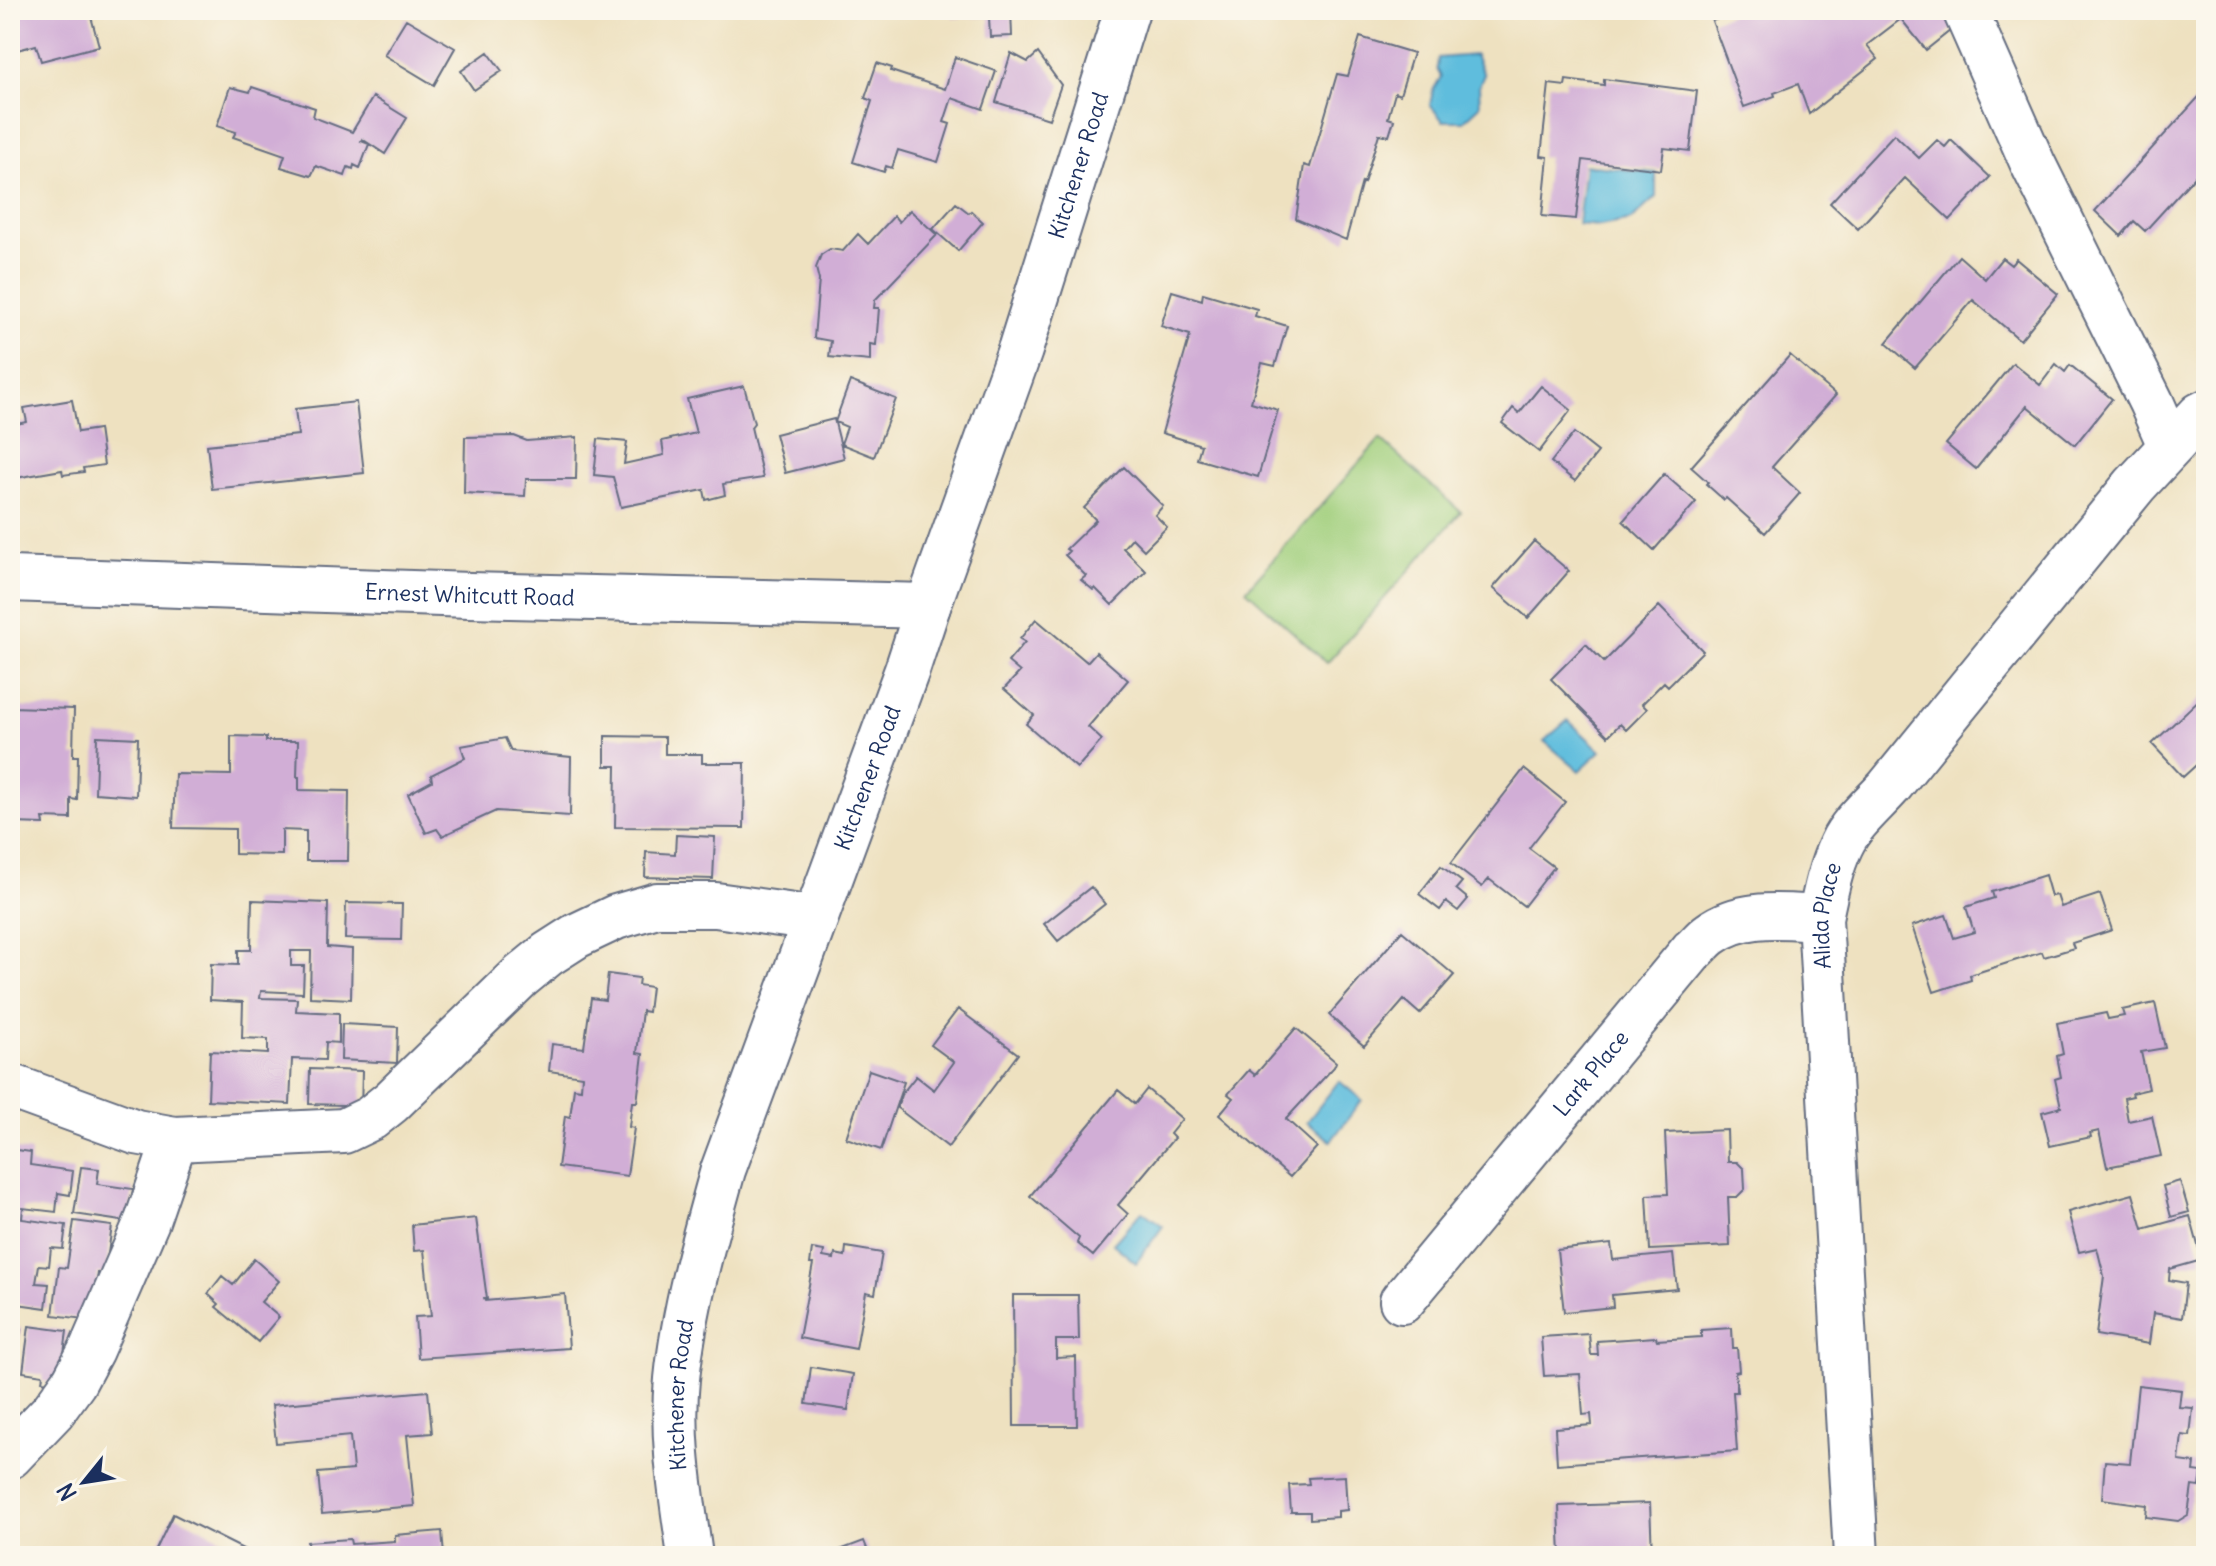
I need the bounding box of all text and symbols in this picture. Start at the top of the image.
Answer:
street label: Kitchener Road [1042,88,1114,242]
street label: Ernest Whitcutt Road [364,577,575,612]
street label: Kitchener Road [828,702,907,854]
street label: Alida Place [1806,858,1847,970]
street label: Lark Place [1547,1024,1635,1122]
street label: Kitchener Road [661,1317,700,1472]
north arrow [44,1442,124,1522]
text: N [51,1478,83,1506]

